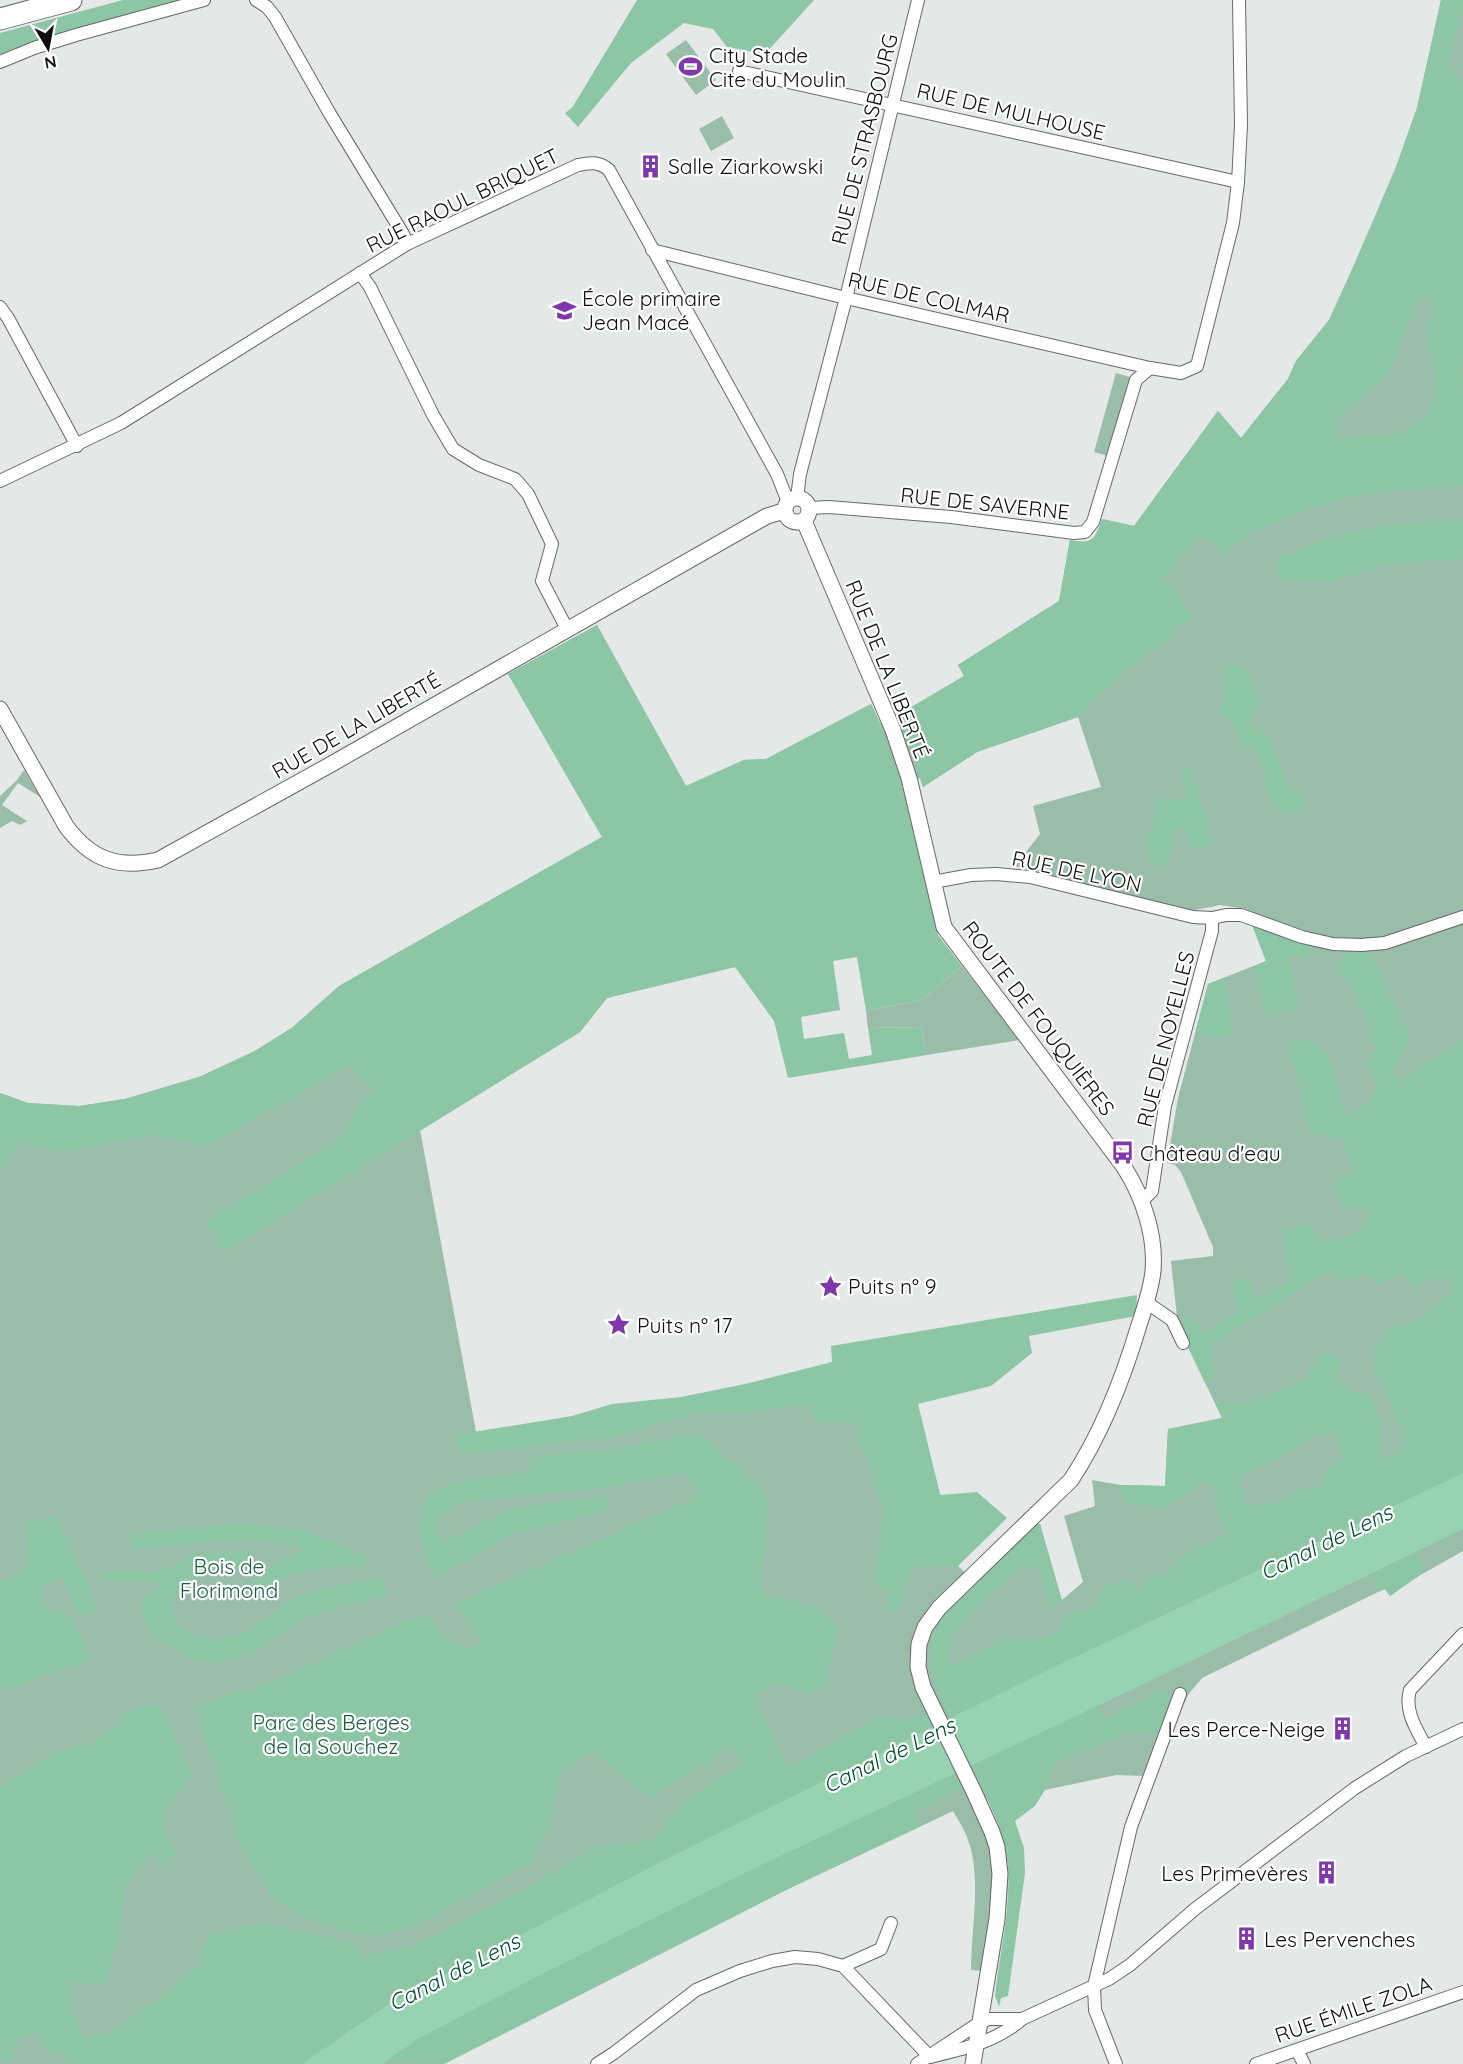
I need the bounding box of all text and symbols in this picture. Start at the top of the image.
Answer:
north arrow [18,18,78,78]
street label: RUE DE STRASBOURG [825,31,903,247]
place label: City Stade Cite du Moulin [709,42,846,92]
text: N [43,52,58,74]
sports icon: City Stade Cite du Moulin [678,54,704,80]
street label: RUE DE MULHOUSE [914,77,1108,145]
street label: RUE RAOUL BRIQUET [361,142,563,258]
building icon: Salle Ziarkowski [637,153,663,179]
place label: Salle Ziarkowski [668,153,823,179]
street label: RUE DE COLMAR [846,266,1012,328]
place label: École primaire Jean Macé [582,285,721,335]
school or university icon: École primaire Jean Macé [551,297,577,323]
street label: RUE DE SAVERNE [899,481,1071,525]
street label: RUE DE LA LIBERTÉ [840,576,936,762]
street label: RUE DE LA LIBERTÉ [267,666,445,784]
street label: RUE DE LYON [1010,845,1144,897]
street label: ROUTE DE FOUQUIÈRES [957,916,1121,1120]
street label: RUE DE NOYELLES [1131,949,1199,1129]
bus stop icon: Château d'eau [1109,1140,1135,1166]
place label: Château d'eau [1140,1140,1281,1166]
place icon: Puits n° 9 [817,1273,843,1299]
place label: Puits n° 9 [848,1273,937,1299]
place icon: Puits n° 17 [606,1312,632,1338]
place label: Puits n° 17 [637,1312,733,1338]
water label: Canal de Lens [1255,1497,1398,1586]
park label: Bois de Florimond [180,1553,278,1603]
park label: Parc des Berges de la Souchez [252,1709,410,1759]
water label: Canal de Lens [818,1710,961,1799]
place label: Les Perce-Neige [1167,1716,1325,1742]
building icon: Les Perce-Neige [1330,1716,1356,1742]
place label: Les Primevères [1161,1860,1308,1886]
building icon: Les Primevères [1313,1860,1339,1886]
water label: Canal de Lens [384,1926,526,2017]
building icon: Les Pervenches [1233,1926,1259,1952]
place label: Les Pervenches [1264,1926,1415,1952]
street label: RUE ÉMILE ZOLA [1271,1970,1435,2048]

